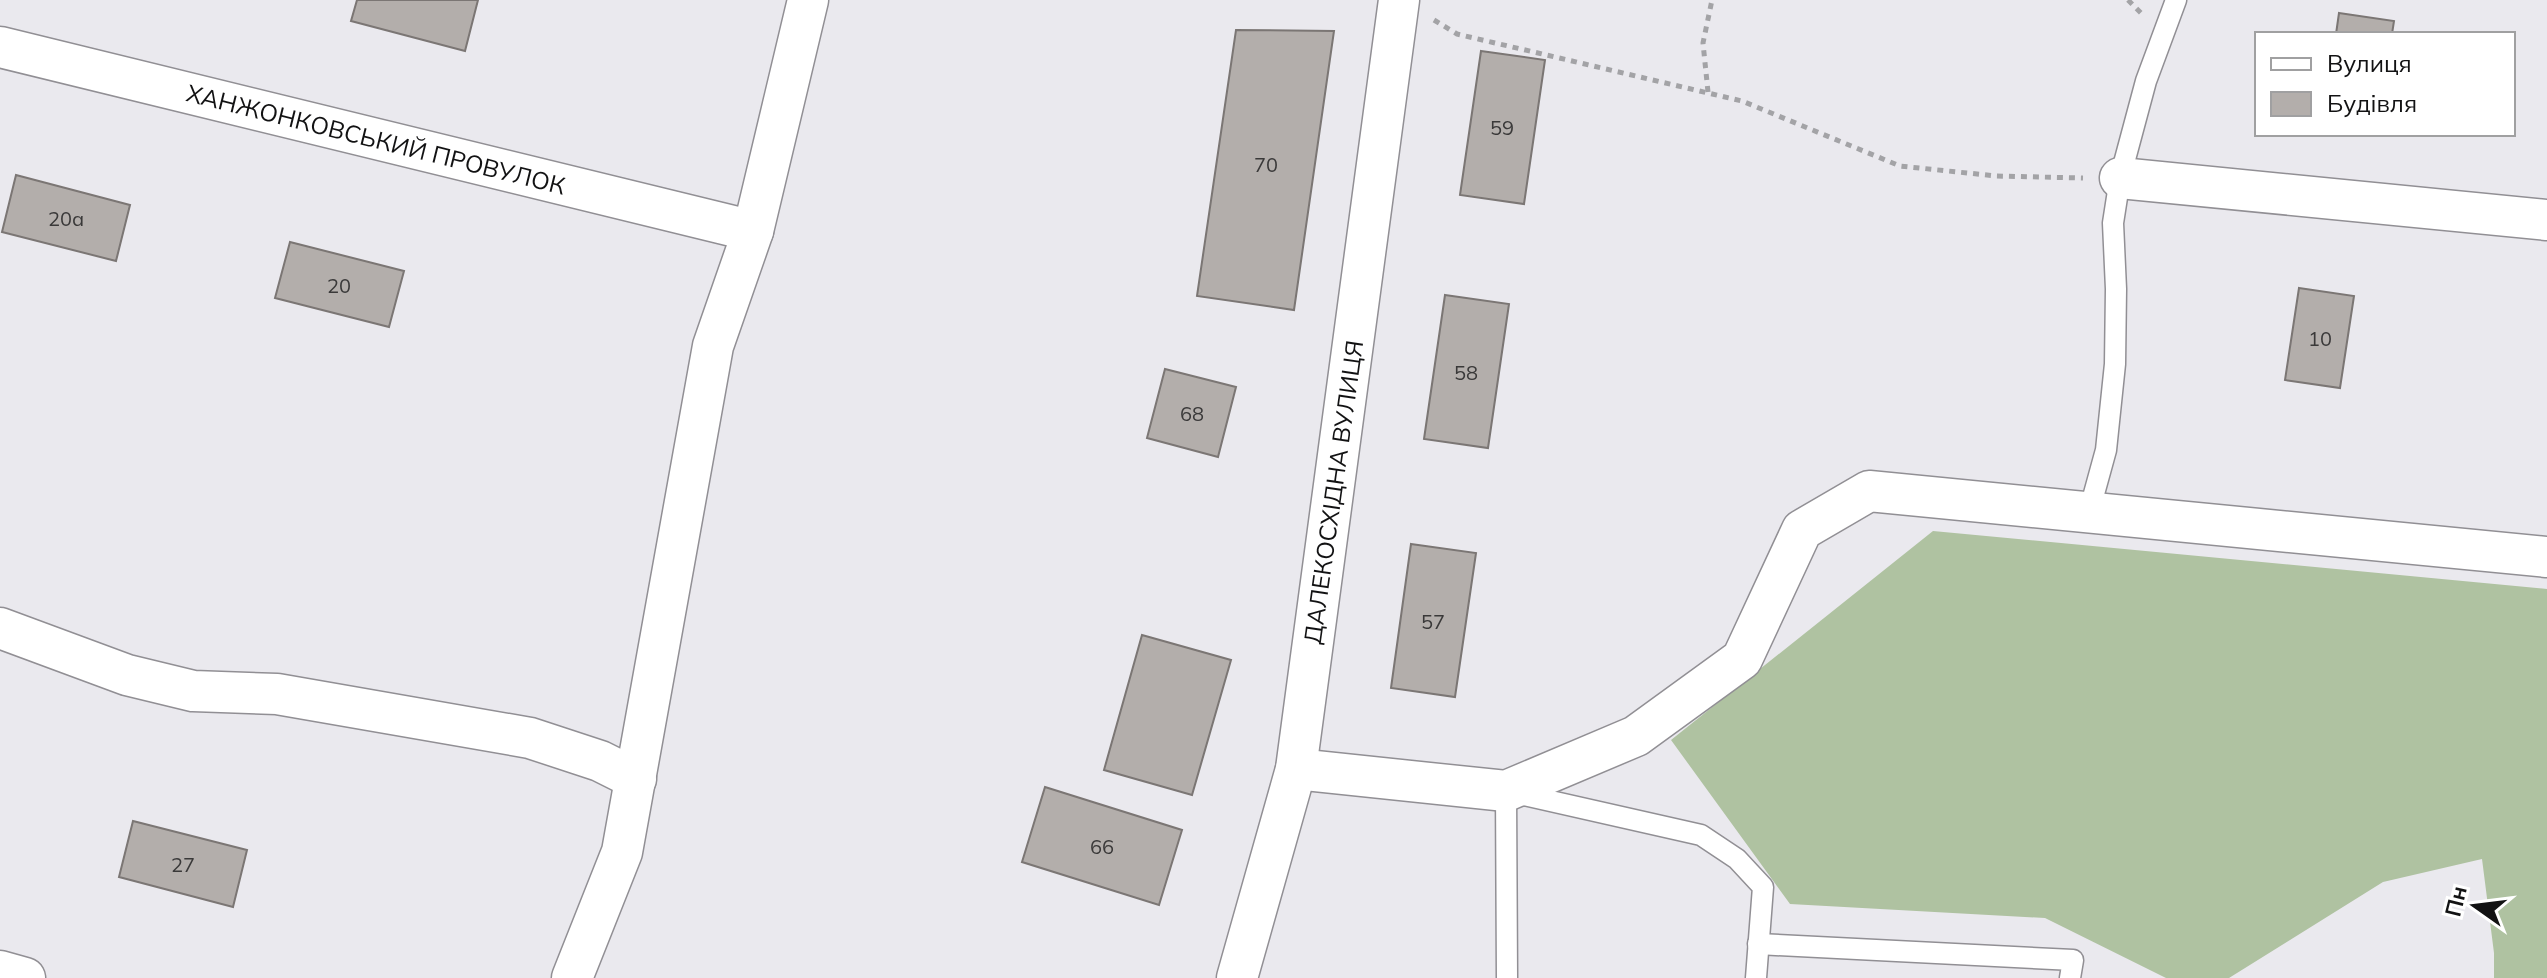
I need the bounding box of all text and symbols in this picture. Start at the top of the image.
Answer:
legend [2255,32,2515,136]
text: Вулиця [2327,48,2412,78]
street label: ХАНЖОНКОВСЬКИЙ ПРОВУЛОК [183,77,569,201]
text: Будівля [2327,88,2417,118]
house number: 59 [1490,115,1514,140]
house number: 70 [1254,152,1278,177]
house number: 20а [48,206,84,231]
house number: 20 [327,273,351,298]
house number: 10 [2308,326,2332,351]
street label: ДАЛЕКОСХІДНА ВУЛИЦЯ [1297,338,1369,646]
house number: 58 [1454,360,1478,385]
house number: 68 [1180,401,1204,426]
house number: 57 [1421,609,1445,634]
house number: 66 [1090,834,1114,859]
house number: 27 [171,852,195,877]
north arrow [2435,866,2515,946]
text: Пн [2438,883,2473,919]

